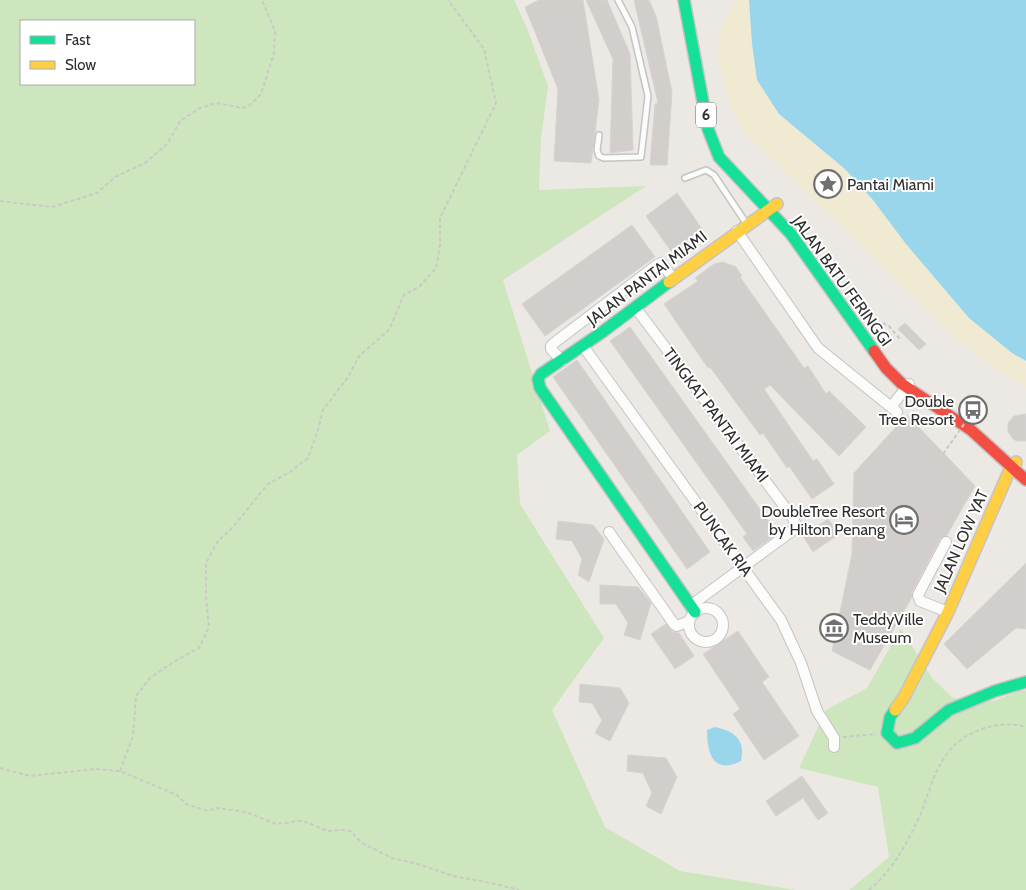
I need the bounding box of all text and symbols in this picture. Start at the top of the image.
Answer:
legend [20,20,195,85]
text: Fast [65,31,90,49]
text: Slow [65,56,96,74]
road number: 6 [696,102,716,128]
place icon: Pantai Miami [813,169,843,199]
place label: Pantai Miami [847,175,934,194]
street label: JALAN BATU FERINGGI [788,211,896,350]
street label: JALAN PANTAI MIAMI [582,227,711,330]
street label: TINGKAT PANTAI MIAMI [659,344,773,486]
place label: Double Tree Resort [879,392,955,429]
bus stop icon: Double Tree Resort [958,395,988,425]
street label: JALAN LOW YAT [929,486,992,596]
street label: PUNCAK RIA [689,498,757,580]
place label: DoubleTree Resort by Hilton Penang [761,502,886,539]
hotel icon: DoubleTree Resort by Hilton Penang [889,505,919,535]
place label: TeddyVille Museum [853,610,924,647]
museum icon: TeddyVille Museum [819,613,849,643]

